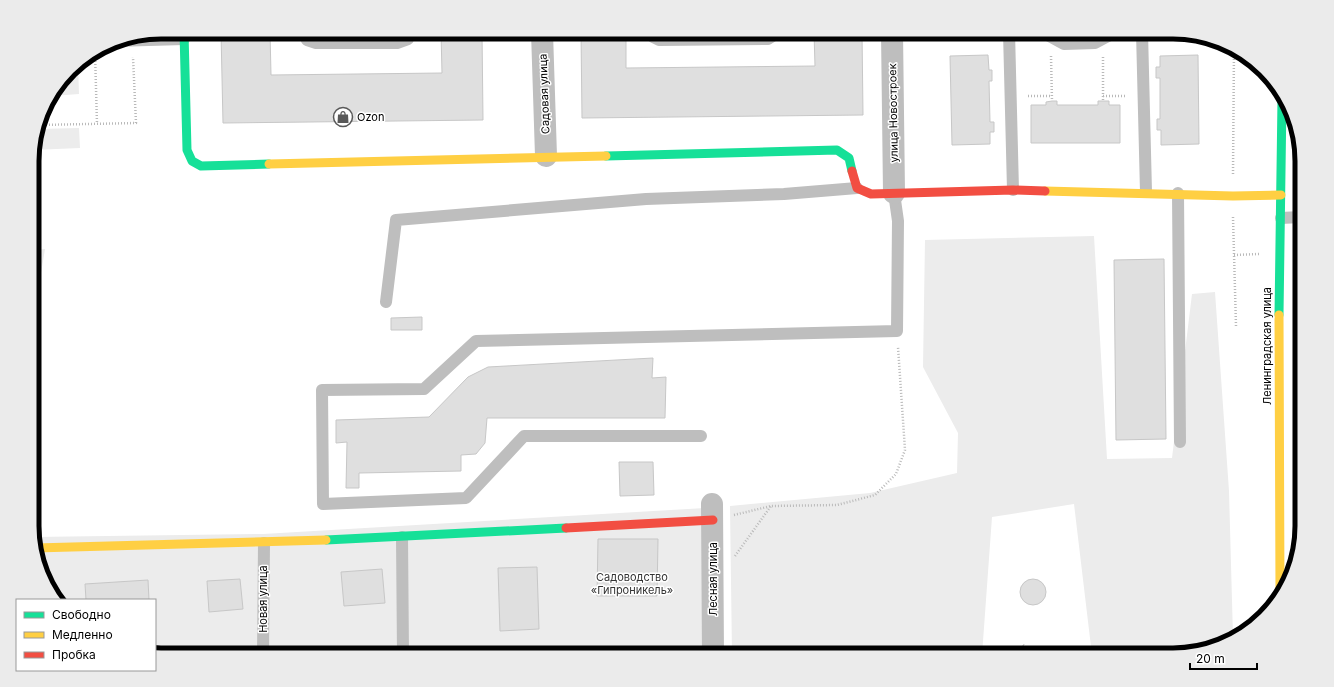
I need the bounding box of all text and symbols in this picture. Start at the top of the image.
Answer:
street label: Садовая улица [536,53,552,135]
street label: улица Новостроек [885,63,901,163]
shop icon: Ozon [332,106,354,128]
place label: Ozon [357,110,384,124]
street label: Ленинградская улица [1260,287,1274,405]
street label: Лесная улица [706,542,720,616]
street label: Новая улица [256,565,270,633]
park label: Садоводство «Гипроникель» [591,570,673,597]
legend [16,599,156,671]
text: Свободно [52,607,111,622]
text: Медленно [52,627,113,642]
scale bar [1190,645,1257,671]
text: Пробка [52,647,96,662]
text: 20 m [1196,651,1225,666]

